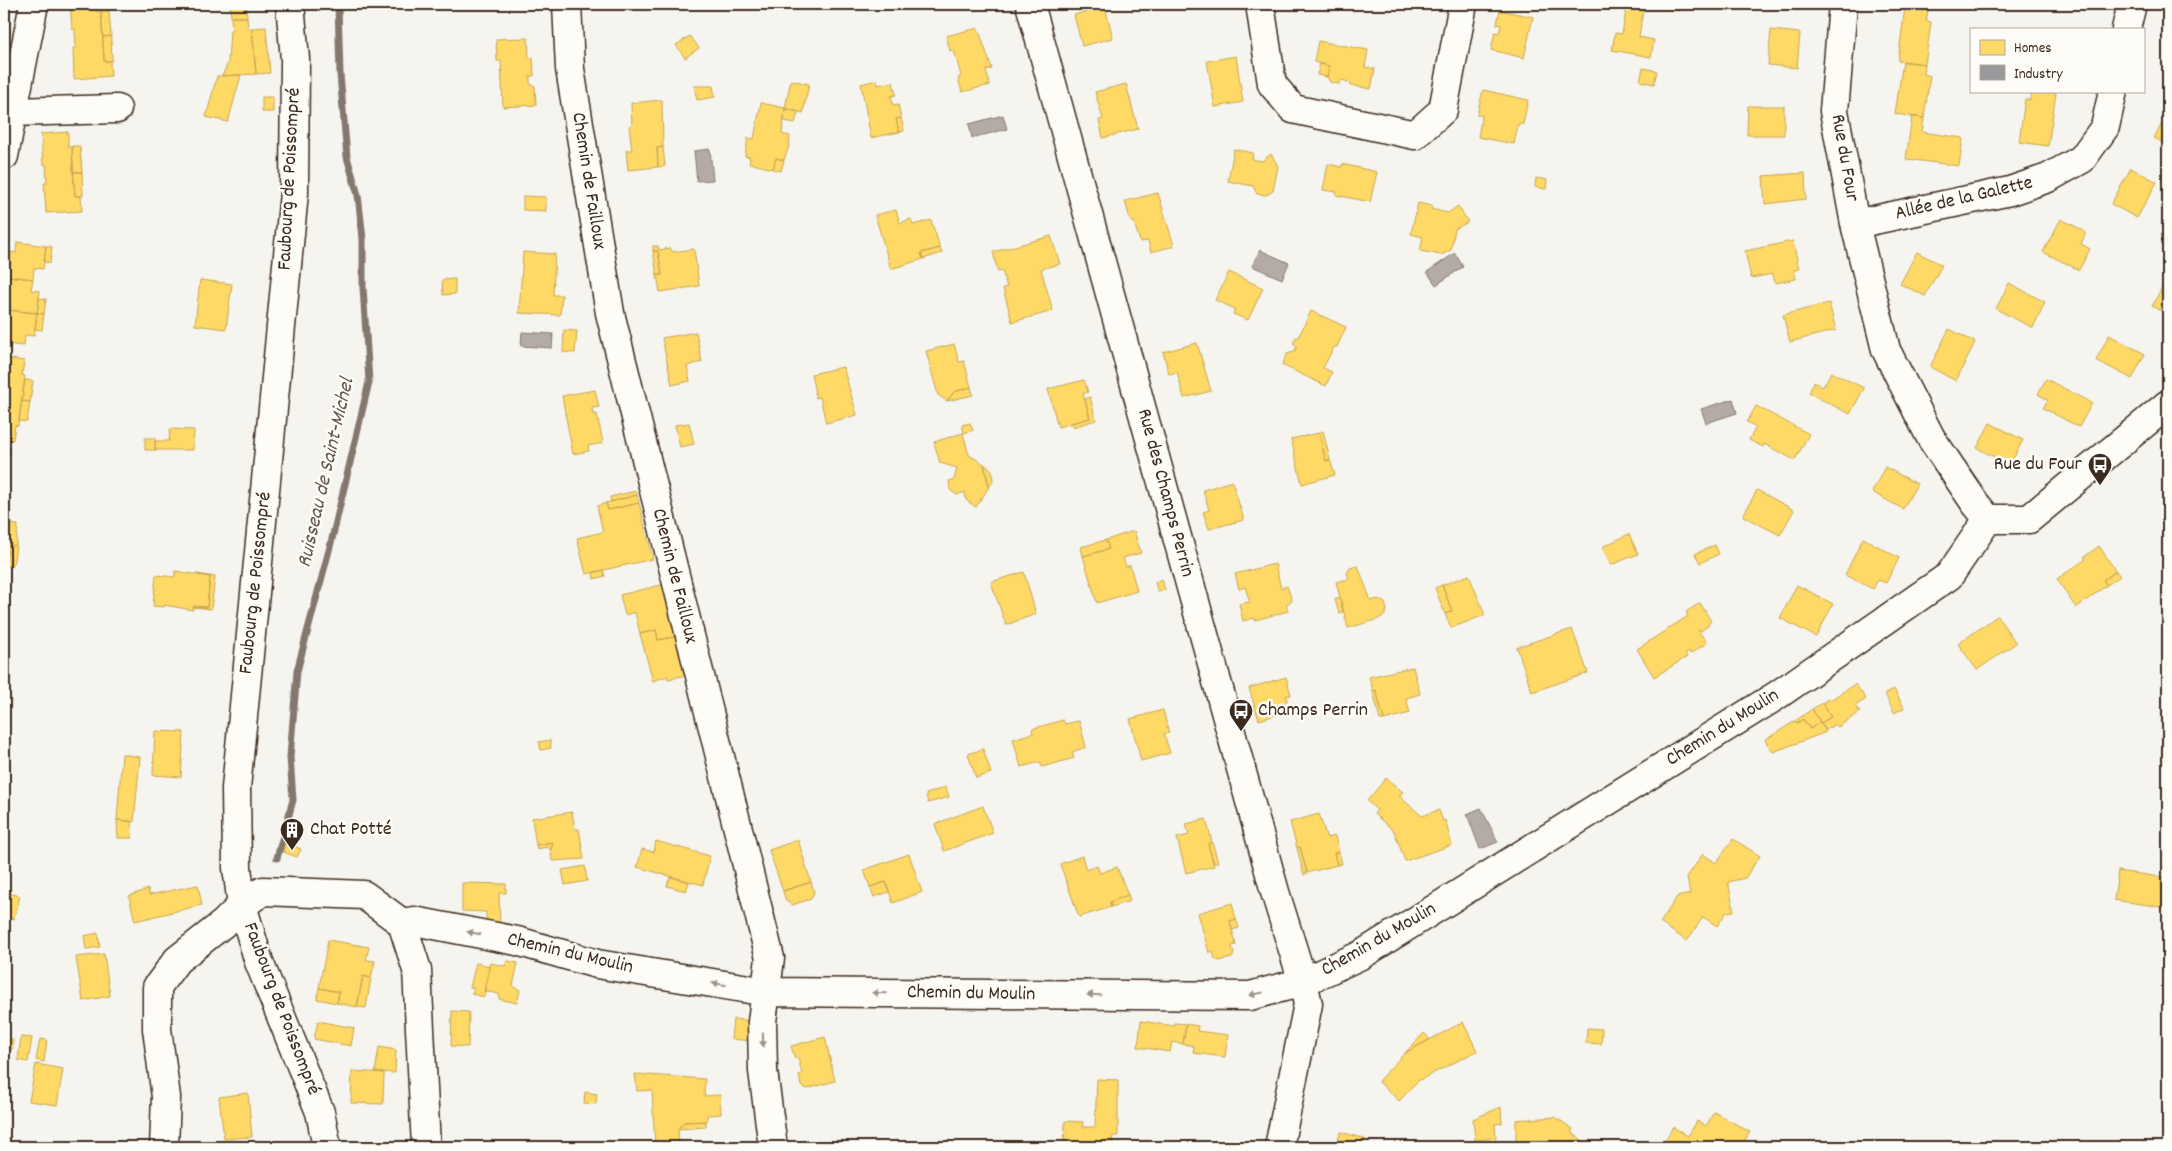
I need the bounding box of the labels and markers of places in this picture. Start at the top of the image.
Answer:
place label: Rue du Four [1994,451,2083,479]
bus stop icon: Rue du Four [2087,452,2113,486]
place label: Champs Perrin [1258,697,1368,725]
bus stop icon: Champs Perrin [1228,698,1254,732]
place label: Chat Potté [310,816,392,844]
building icon: Chat Potté [279,817,305,851]

